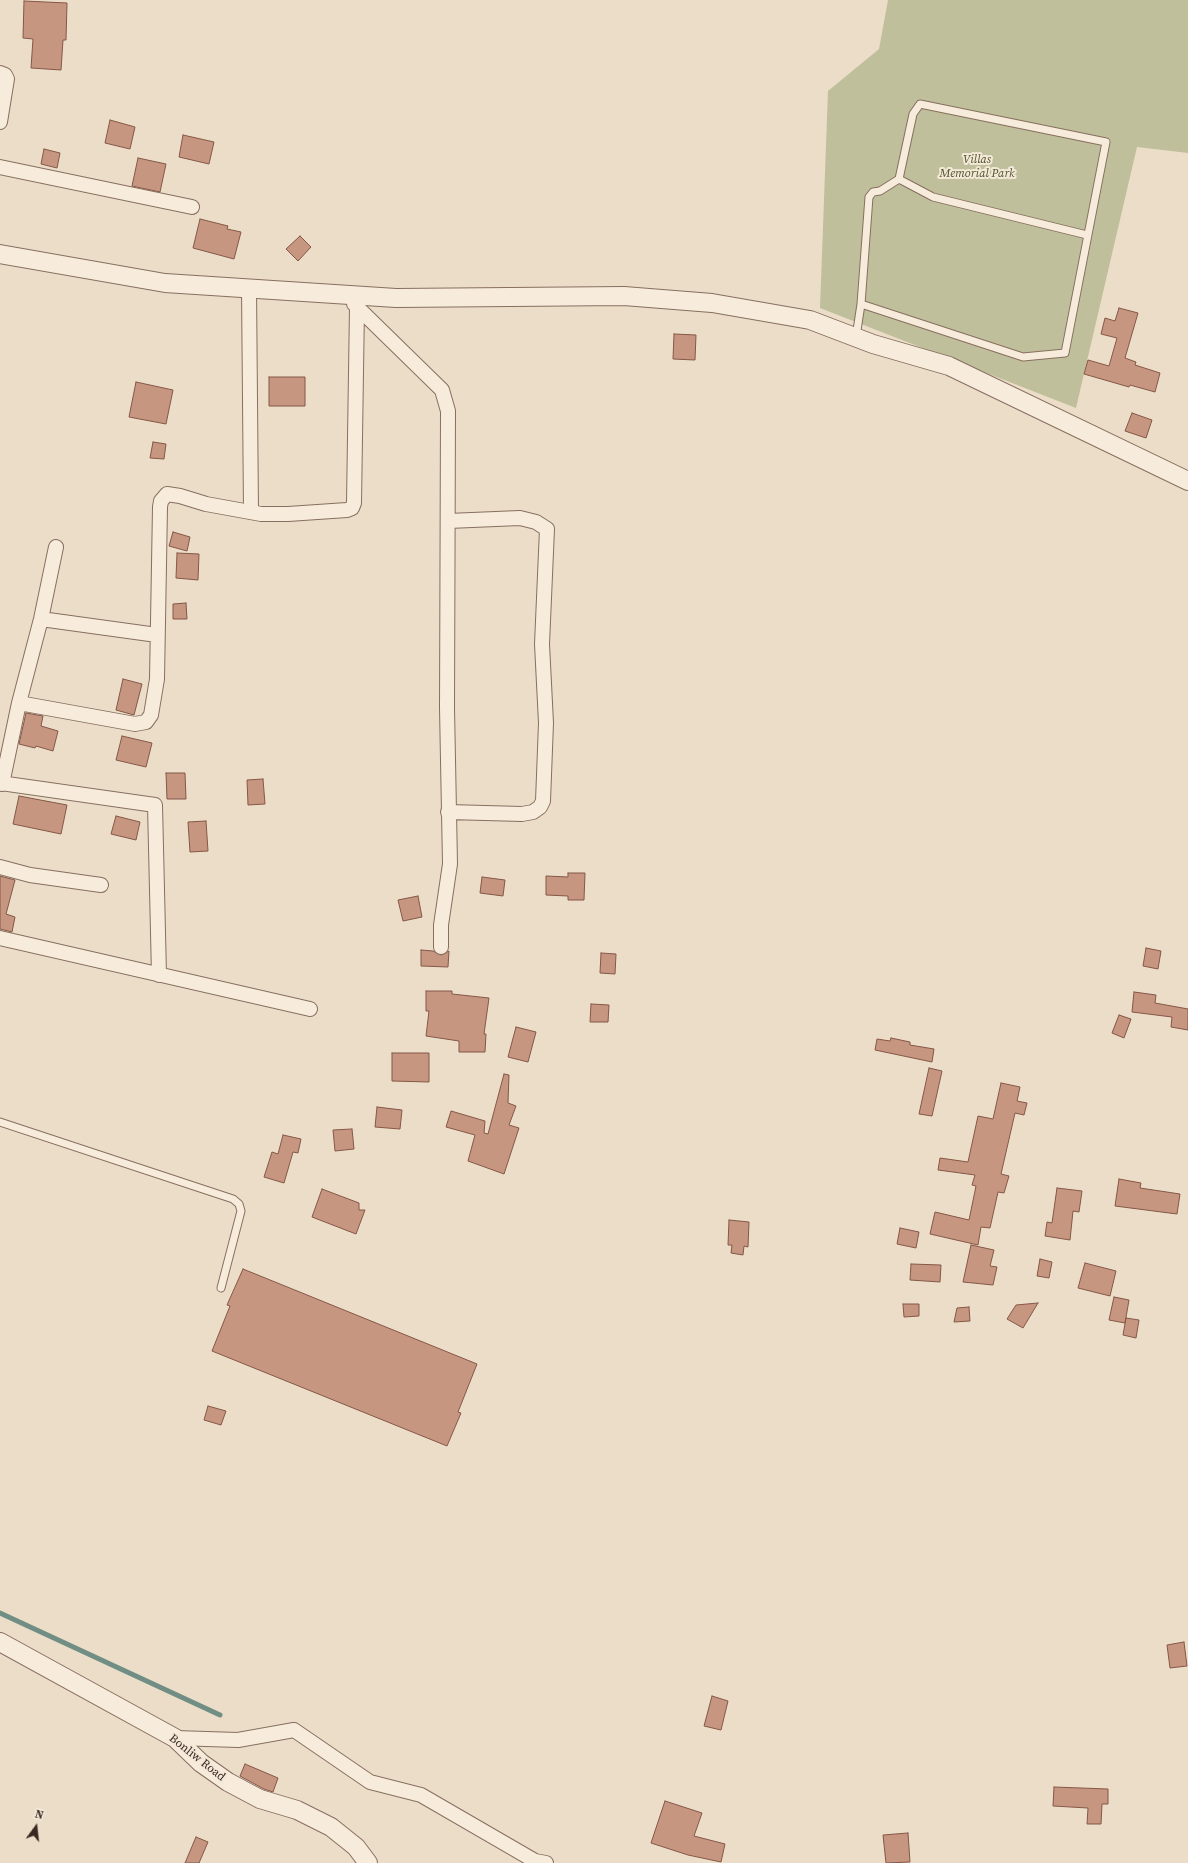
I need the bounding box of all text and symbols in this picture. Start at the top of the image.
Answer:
park label: Villas Memorial Park [939,153,1015,181]
street label: Bonliw Road [166,1732,228,1784]
north arrow [16,1807,56,1847]
text: N [33,1807,45,1823]

